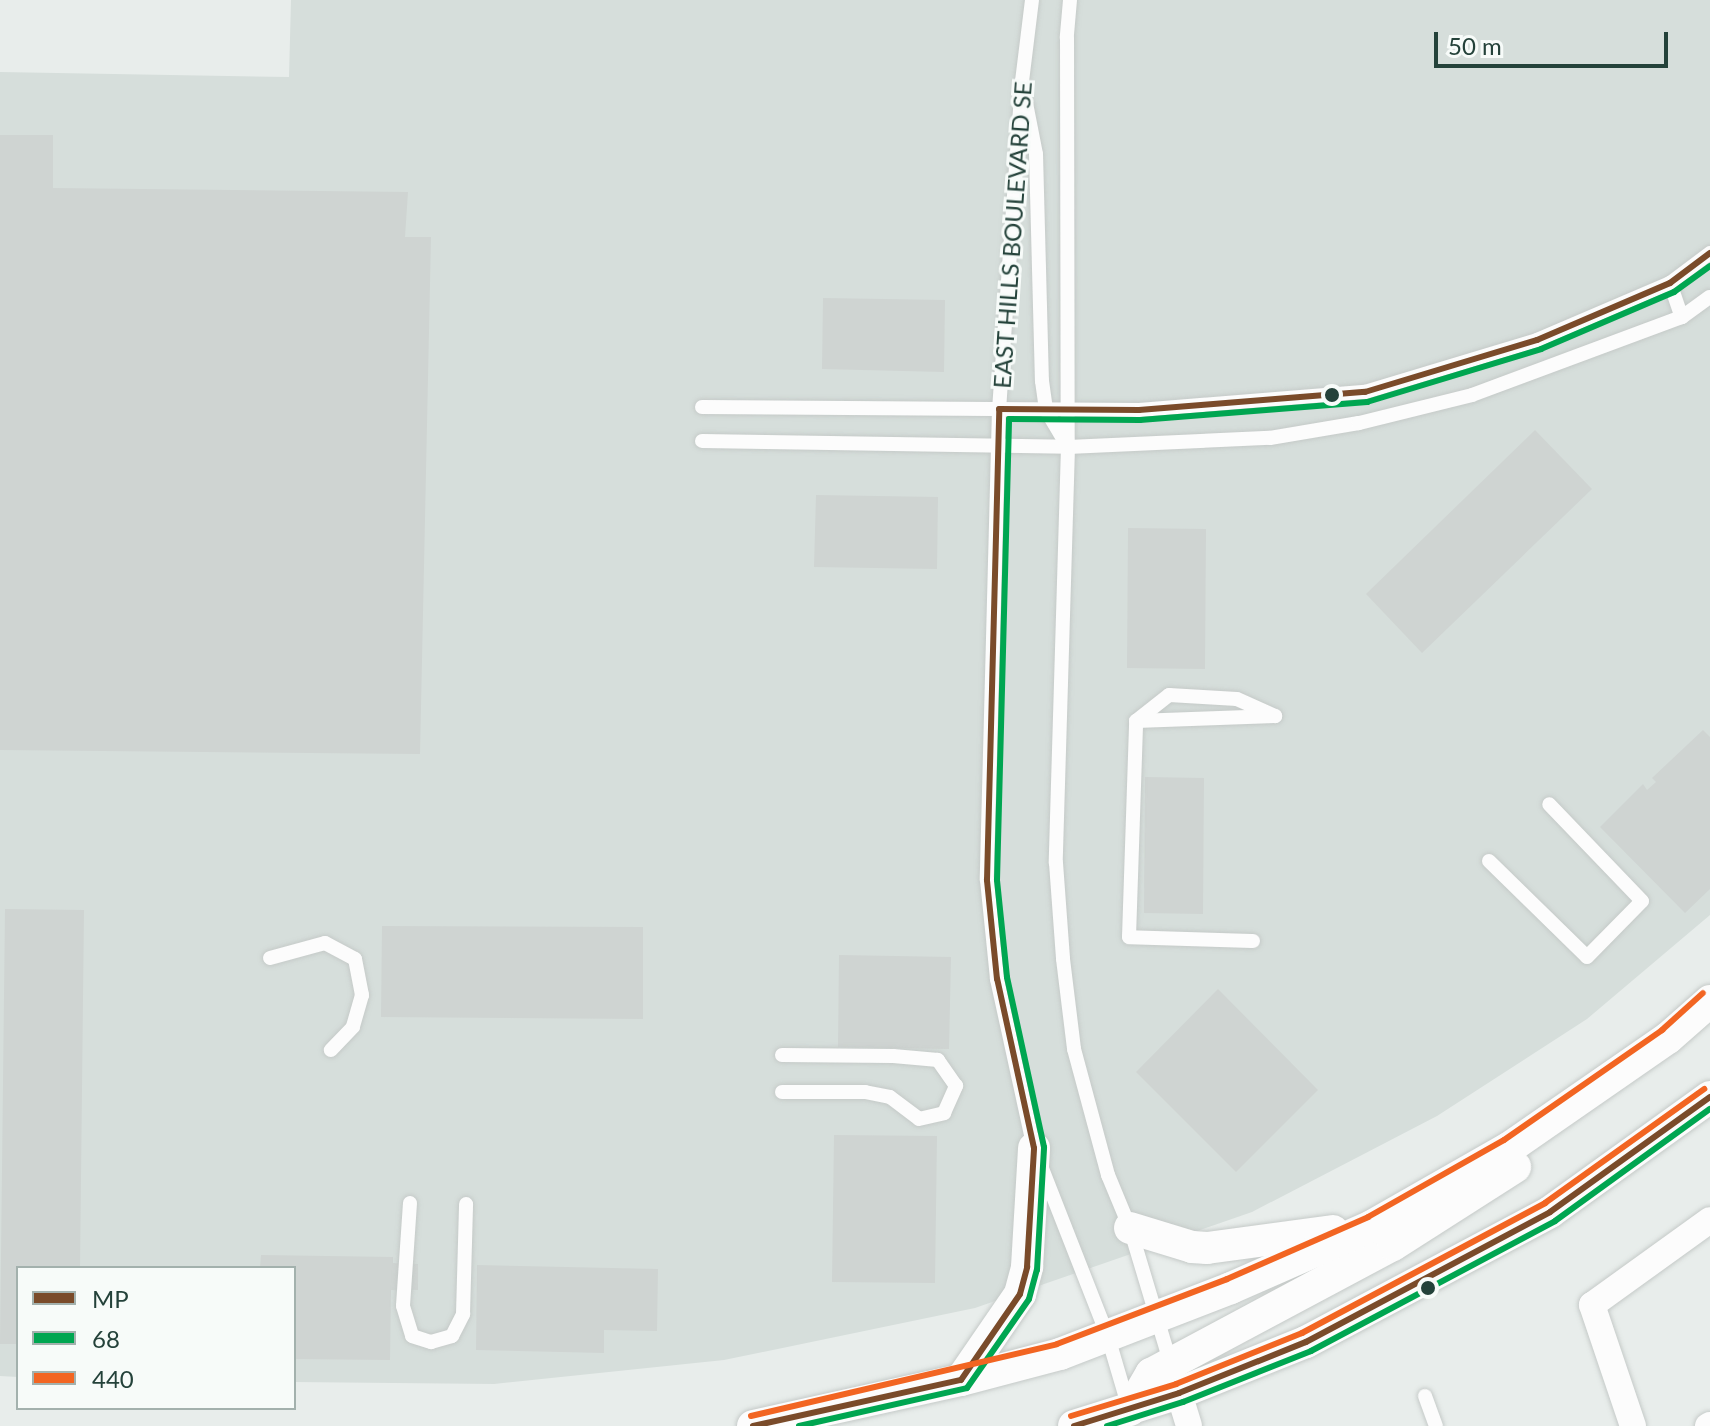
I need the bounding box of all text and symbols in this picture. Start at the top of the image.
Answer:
scale bar [1438,16,1672,66]
text: 50 m [1448,31,1502,60]
street label: EAST HILLS BOULEVARD SE [987,80,1037,390]
unlabelled marker [1324,387,1340,403]
legend [16,1266,296,1410]
unlabelled marker [1420,1280,1436,1296]
text: MP [92,1284,129,1313]
text: 68 [92,1324,120,1353]
text: 440 [92,1364,134,1393]

